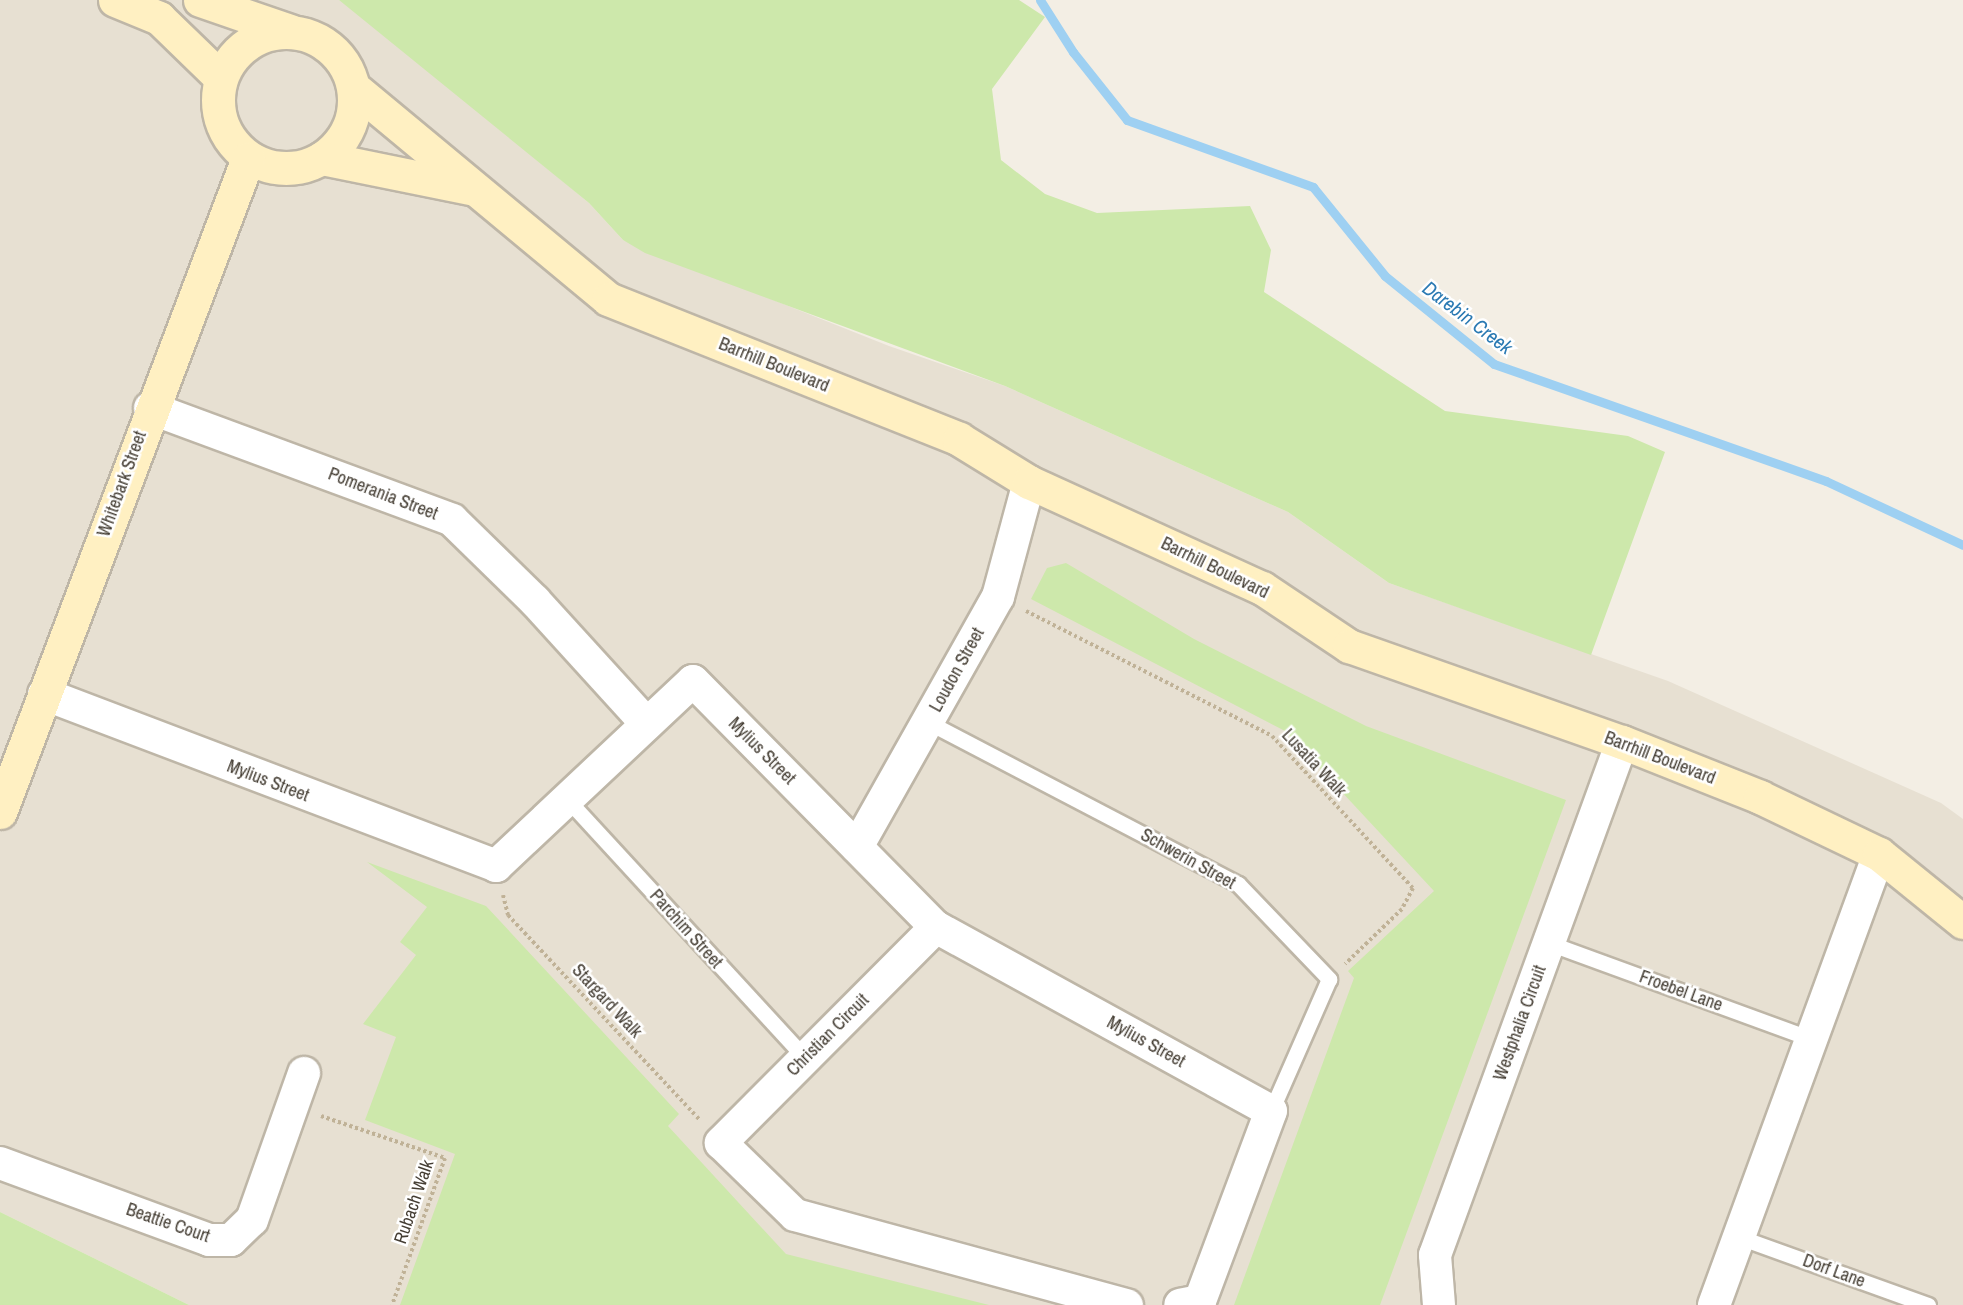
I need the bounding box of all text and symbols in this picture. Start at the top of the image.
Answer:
water label: Darebin Creek [1418,275,1518,359]
street label: Barrhill Boulevard [716,333,832,397]
street label: Whitebark Street [93,428,151,540]
street label: Pomerania Street [325,463,441,525]
street label: Barrhill Boulevard [1158,533,1272,603]
street label: Loudon Street [925,624,989,716]
street label: Mylius Street [724,713,800,789]
street label: Lusatia Walk [1277,725,1351,801]
street label: Barrhill Boulevard [1601,727,1719,789]
street label: Mylius Street [224,755,312,807]
street label: Schwerin Street [1137,824,1239,894]
street label: Parchim Street [645,885,727,973]
street label: Stargard Walk [567,960,647,1042]
street label: Westphalia Circuit [1489,962,1551,1084]
street label: Froebel Lane [1636,966,1726,1016]
street label: Christian Circuit [782,989,874,1081]
street label: Mylius Street [1103,1012,1189,1072]
street label: Rubach Walk [390,1157,438,1247]
street label: Beattie Court [123,1199,213,1247]
street label: Dorf Lane [1800,1250,1868,1292]

